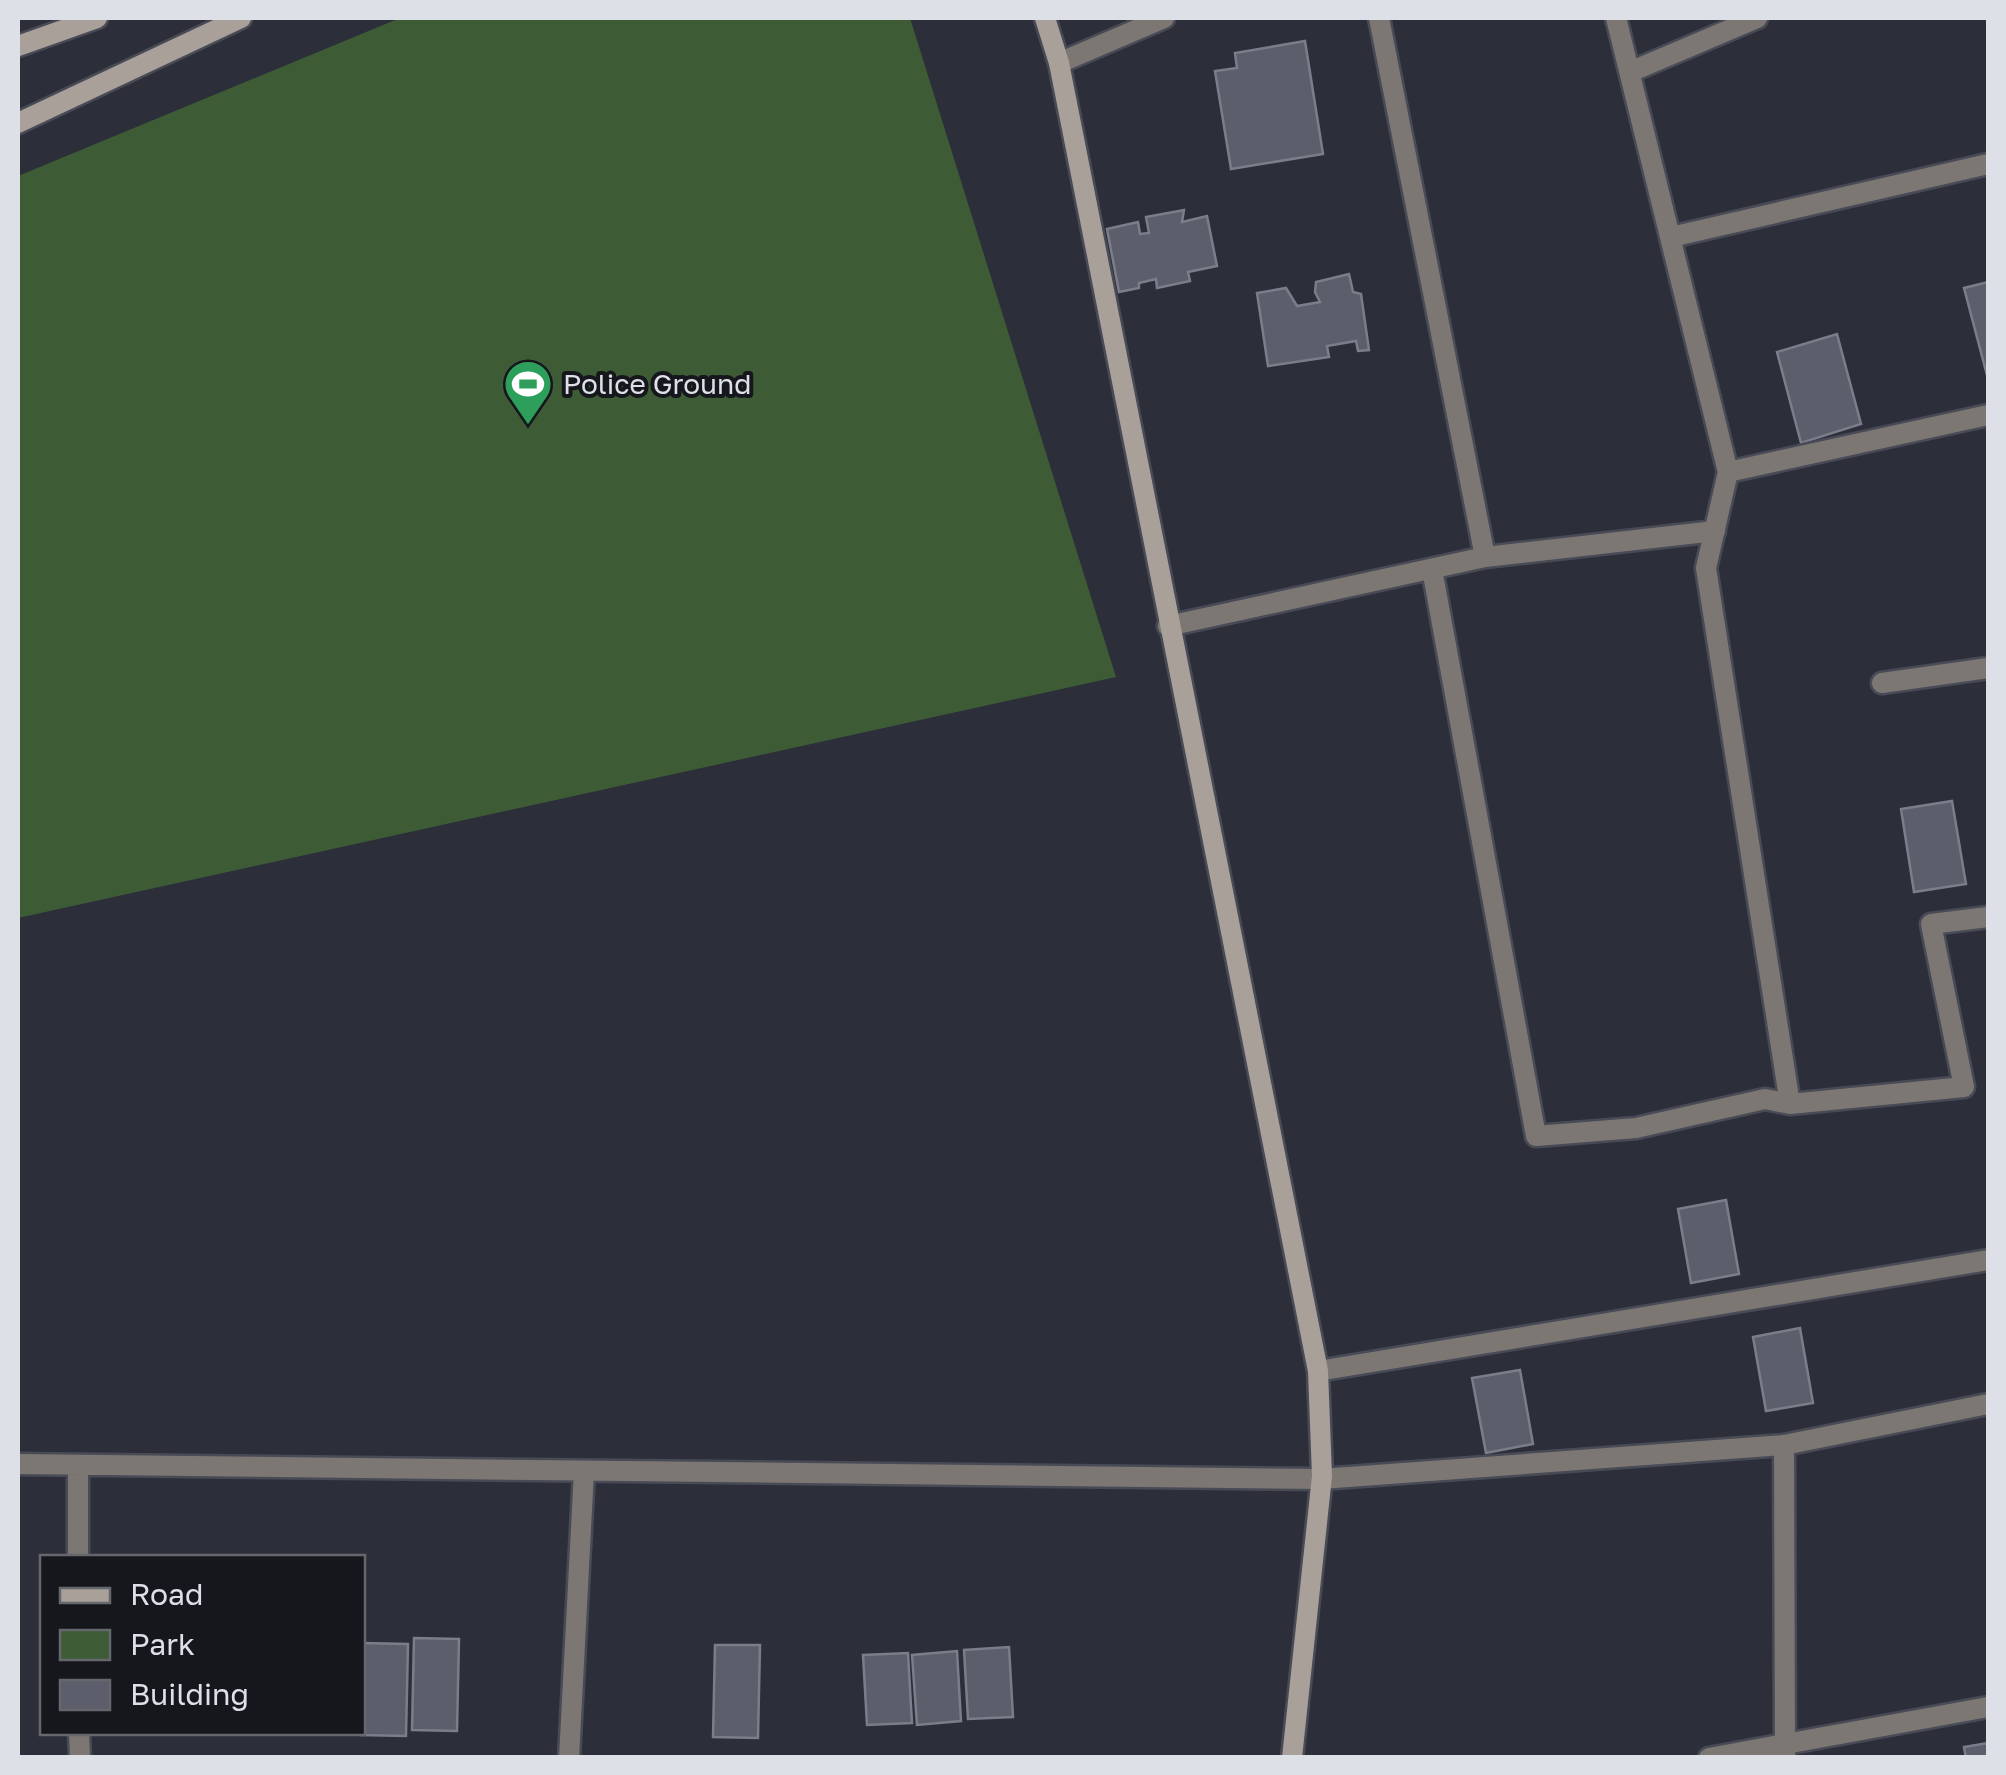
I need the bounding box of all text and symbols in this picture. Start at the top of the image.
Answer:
sports icon: Police Ground [502,358,554,426]
place label: Police Ground [563,367,751,400]
legend [40,1555,365,1735]
text: Road [130,1576,204,1612]
text: Park [130,1626,195,1662]
text: Building [130,1676,249,1712]

